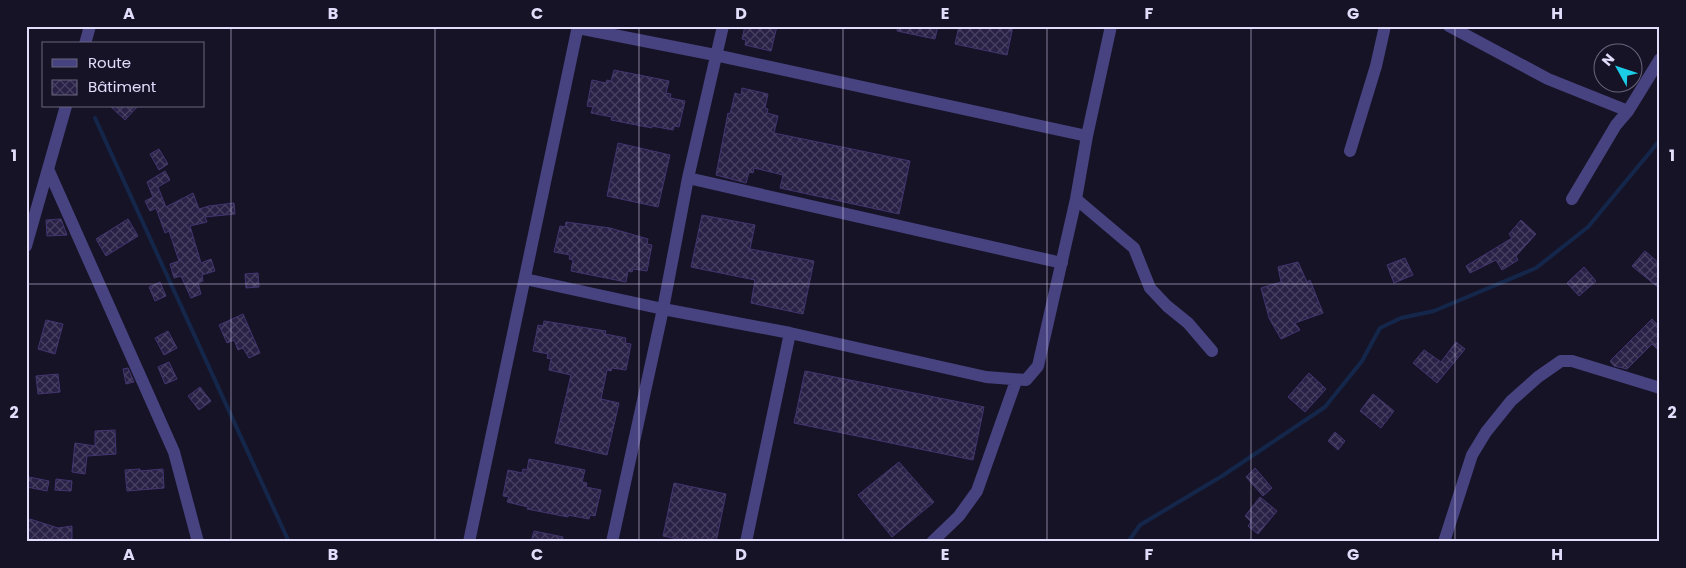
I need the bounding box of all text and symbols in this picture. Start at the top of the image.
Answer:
text: A [123,2,135,25]
text: B [328,2,338,25]
text: C [531,2,543,25]
text: D [735,2,747,25]
text: E [941,2,949,25]
text: F [1145,2,1154,25]
text: G [1347,2,1359,25]
text: H [1551,2,1563,25]
legend [42,42,205,108]
north arrow [1594,42,1644,92]
text: N [1597,49,1619,70]
text: Route [88,52,131,73]
text: Bâtiment [88,76,156,97]
text: 1 [11,144,17,167]
text: 1 [1669,144,1675,167]
text: 2 [9,401,19,424]
text: 2 [1667,401,1677,424]
text: A [123,543,135,566]
text: B [328,543,338,566]
text: C [531,543,543,566]
text: D [735,543,747,566]
text: E [941,543,949,566]
text: F [1145,543,1154,566]
text: G [1347,543,1359,566]
text: H [1551,543,1563,566]

